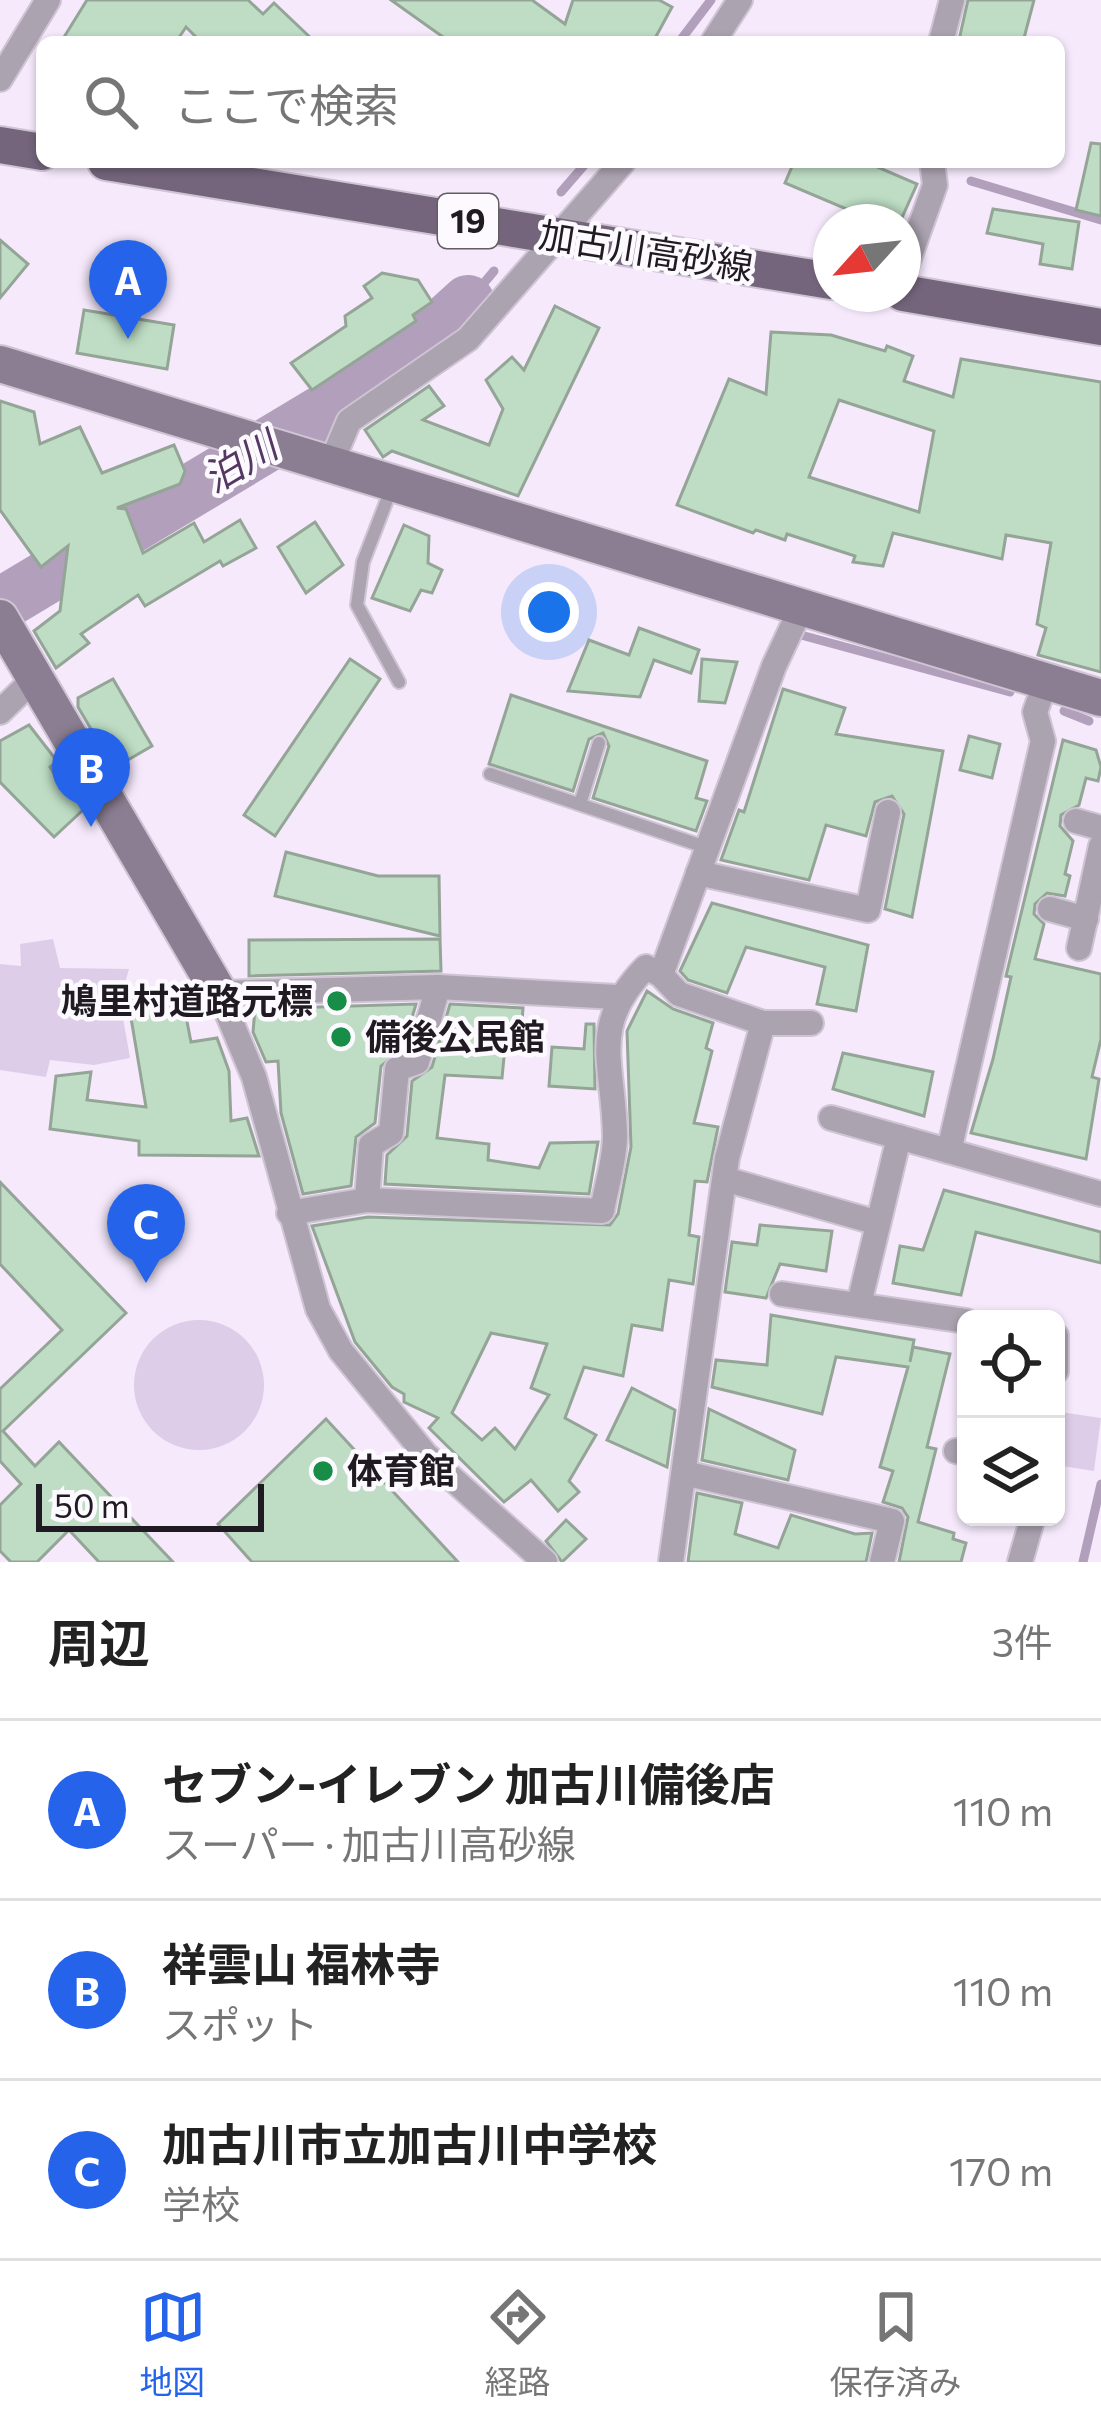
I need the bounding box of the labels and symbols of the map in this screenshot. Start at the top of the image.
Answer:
road number: 19 [438,194,498,248]
north arrow [813,204,921,312]
street label: 加古川高砂線 [536,210,756,288]
pin: A [89,240,167,339]
water label: 泊川 [193,418,288,501]
your location [519,582,579,642]
pin: B [52,728,130,827]
place label: 鳩里村道路元標 [61,977,313,1021]
marker: 鳩里村道路元標 [324,988,350,1014]
place label: 備後公民館 [365,1013,545,1057]
marker: 備後公民館 [328,1024,354,1050]
pin: C [107,1184,185,1283]
place label: 体育館 [347,1447,455,1491]
marker: 体育館 [310,1458,336,1484]
scale bar [36,1478,264,1531]

